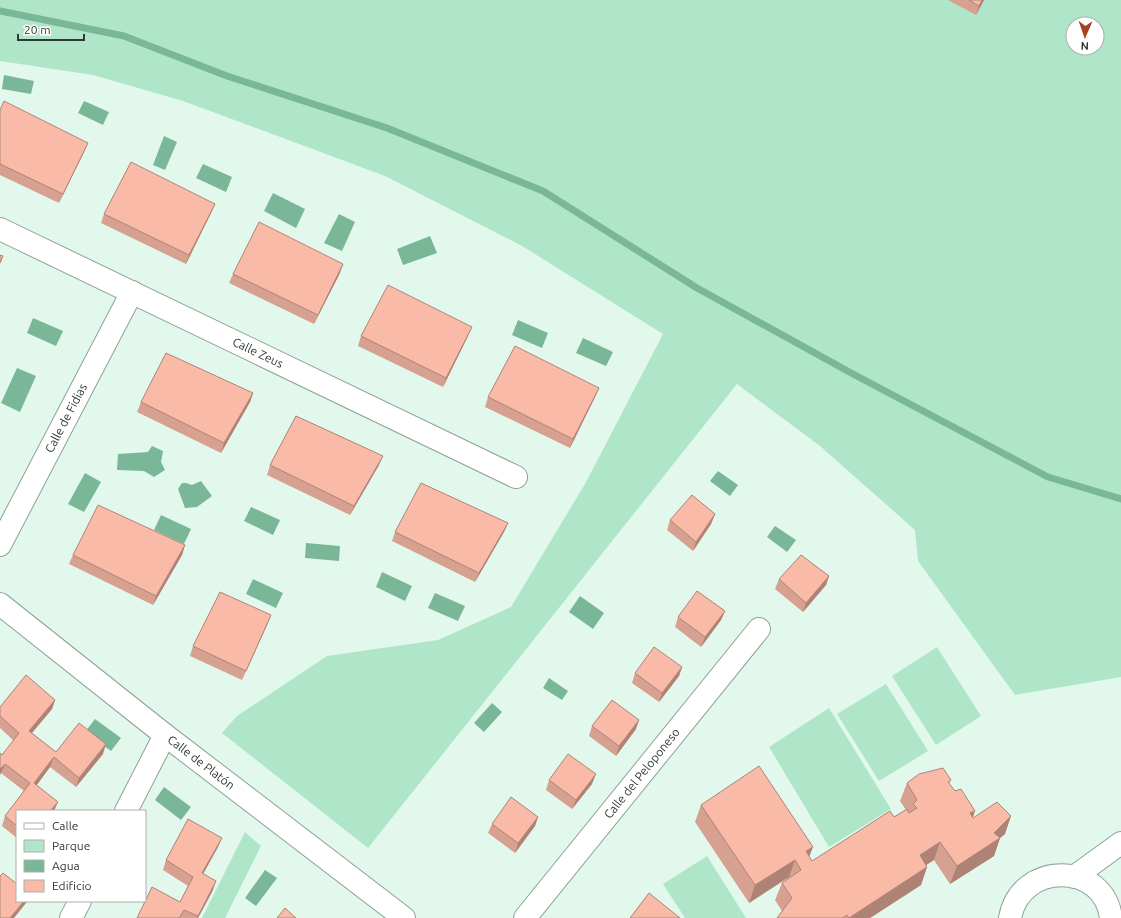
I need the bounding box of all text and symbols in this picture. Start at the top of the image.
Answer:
scale bar [18,16,84,42]
north arrow [1065,16,1105,56]
text: 20 m [24,23,51,36]
text: N [1080,40,1089,52]
street label: Calle Zeus [231,335,285,370]
street label: Calle de Fidias [42,381,89,455]
street label: Calle del Peloponeso [601,725,682,821]
street label: Calle de Platón [165,732,237,792]
legend [16,810,146,902]
text: Calle [52,819,78,832]
text: Parque [52,839,90,852]
text: Agua [52,859,80,872]
text: Edificio [52,879,92,892]

